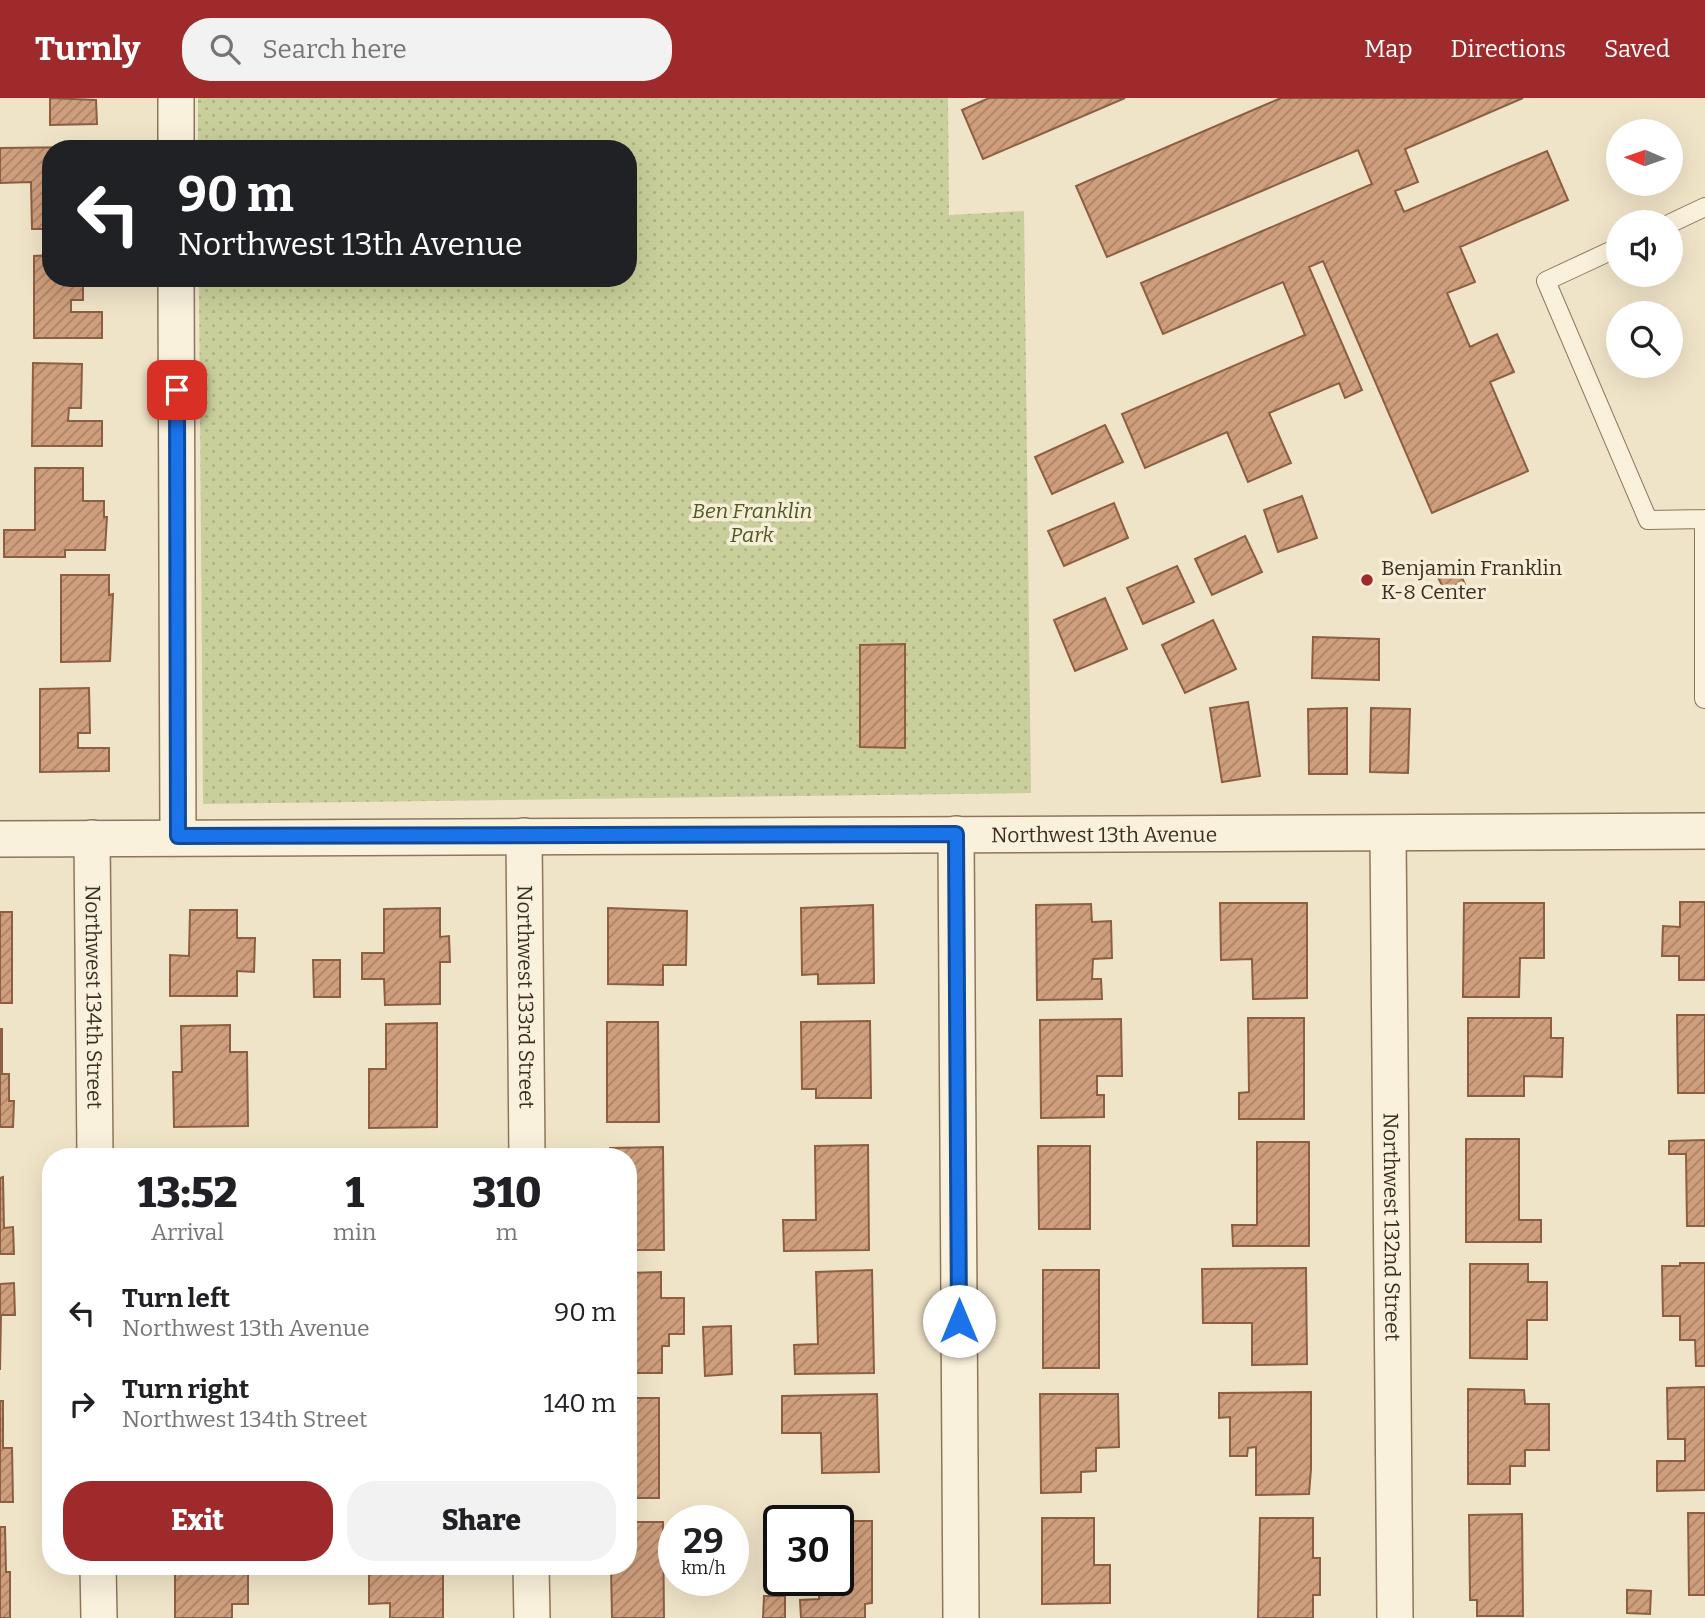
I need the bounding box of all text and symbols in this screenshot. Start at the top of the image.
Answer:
search box [182,18,672,81]
text: Turnly [35,29,140,69]
icon: search [206,30,244,68]
text: Search here [262,34,407,65]
text: Map [1364,35,1413,63]
text: Directions [1451,35,1566,63]
text: Saved [1604,35,1670,63]
north arrow [1606,119,1684,196]
map controls [1606,119,1683,378]
text: 90 m [178,165,294,224]
icon: left [63,168,154,259]
button: sound [1606,210,1683,287]
text: Northwest 13th Avenue [178,225,522,263]
button: search [1606,301,1683,378]
pin [147,360,207,420]
icon: arrive [158,371,196,409]
park label: Ben Franklin Park [692,498,812,548]
place label: Benjamin Franklin K-8 Center [1381,555,1562,605]
marker: Benjamin Franklin K-8 Center [1359,572,1375,588]
street label: Northwest 13th Avenue [991,822,1217,848]
street label: Northwest 134th Street [79,885,108,1110]
street label: Northwest 133rd Street [511,885,540,1109]
street label: Northwest 132nd Street [1377,1113,1406,1342]
text: 13:52 [138,1168,237,1218]
text: 1 [345,1168,364,1218]
text: 310 [472,1168,541,1218]
text: Arrival [151,1218,224,1246]
text: min [333,1218,376,1246]
text: m [496,1218,518,1246]
text: Turn left [122,1283,230,1314]
position arrow [922,1284,996,1358]
icon: left [63,1294,101,1332]
text: 90 m [554,1297,616,1328]
text: Northwest 13th Avenue [122,1314,370,1342]
text: Turn right [122,1374,249,1405]
icon: right [63,1385,101,1423]
text: 140 m [544,1388,616,1419]
text: Northwest 134th Street [122,1405,367,1433]
button: Exit [63,1481,333,1561]
button: Share [347,1481,616,1561]
speed limit sign: 30 [763,1505,854,1596]
text: 29 [683,1520,724,1562]
text: km/h [681,1557,726,1579]

